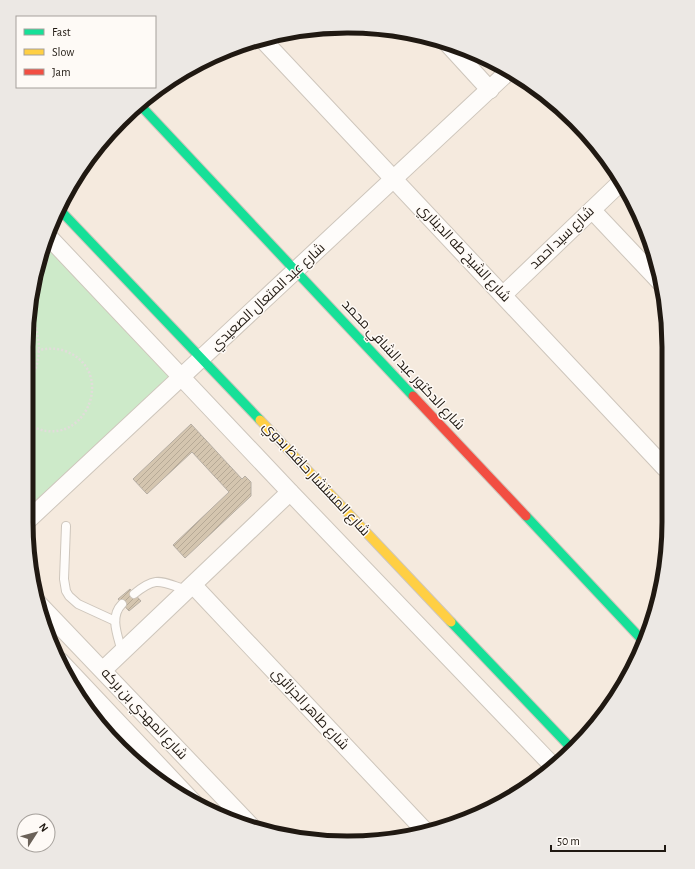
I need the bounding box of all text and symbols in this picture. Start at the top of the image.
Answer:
legend [16,16,156,88]
text: Fast [52,26,71,38]
text: Slow [52,46,74,58]
text: Jam [52,66,71,78]
street label: شارع الشيخ طه الديناري [412,201,513,307]
street label: شارع سيد احمد [527,204,598,273]
street label: شارع عبد المتعال الصعيدي [208,241,330,356]
street label: شارع الدكتور عبد الشافي محمد [336,297,467,435]
street label: شارع المستشار حافظ بدوي [257,419,372,541]
street label: شارع طاهر الجزائري [266,665,351,755]
street label: شارع المهدي بن بركه [95,666,190,765]
north arrow [16,813,56,853]
text: N [37,821,50,834]
scale bar [551,827,665,853]
text: 50 m [557,835,580,847]

